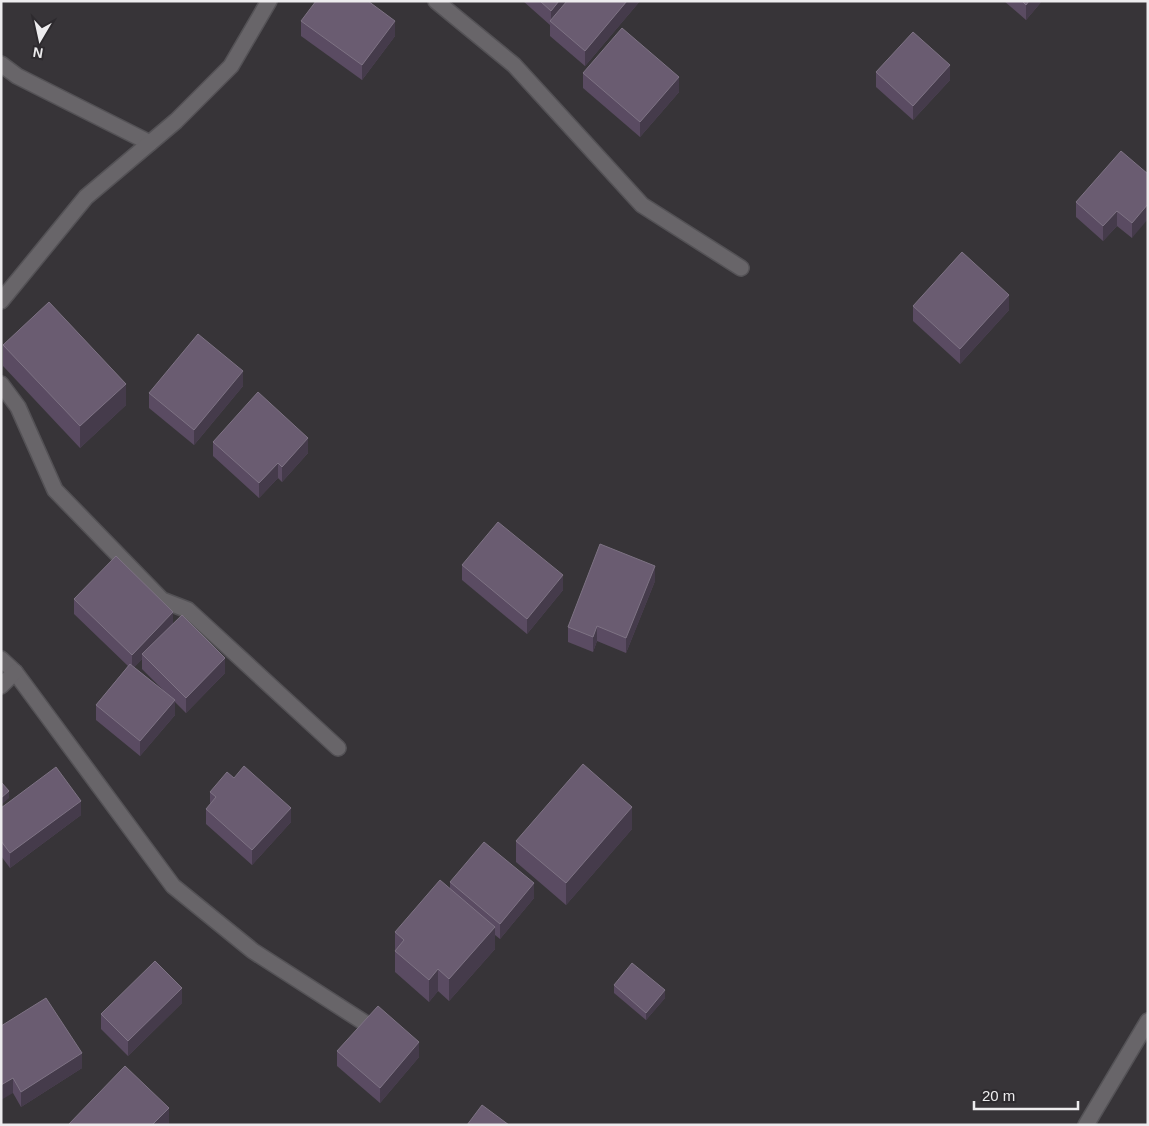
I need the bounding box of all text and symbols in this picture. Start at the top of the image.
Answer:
north arrow [15,15,65,65]
text: N [32,44,44,62]
scale bar [974,1078,1078,1110]
text: 20 m [982,1087,1015,1104]

